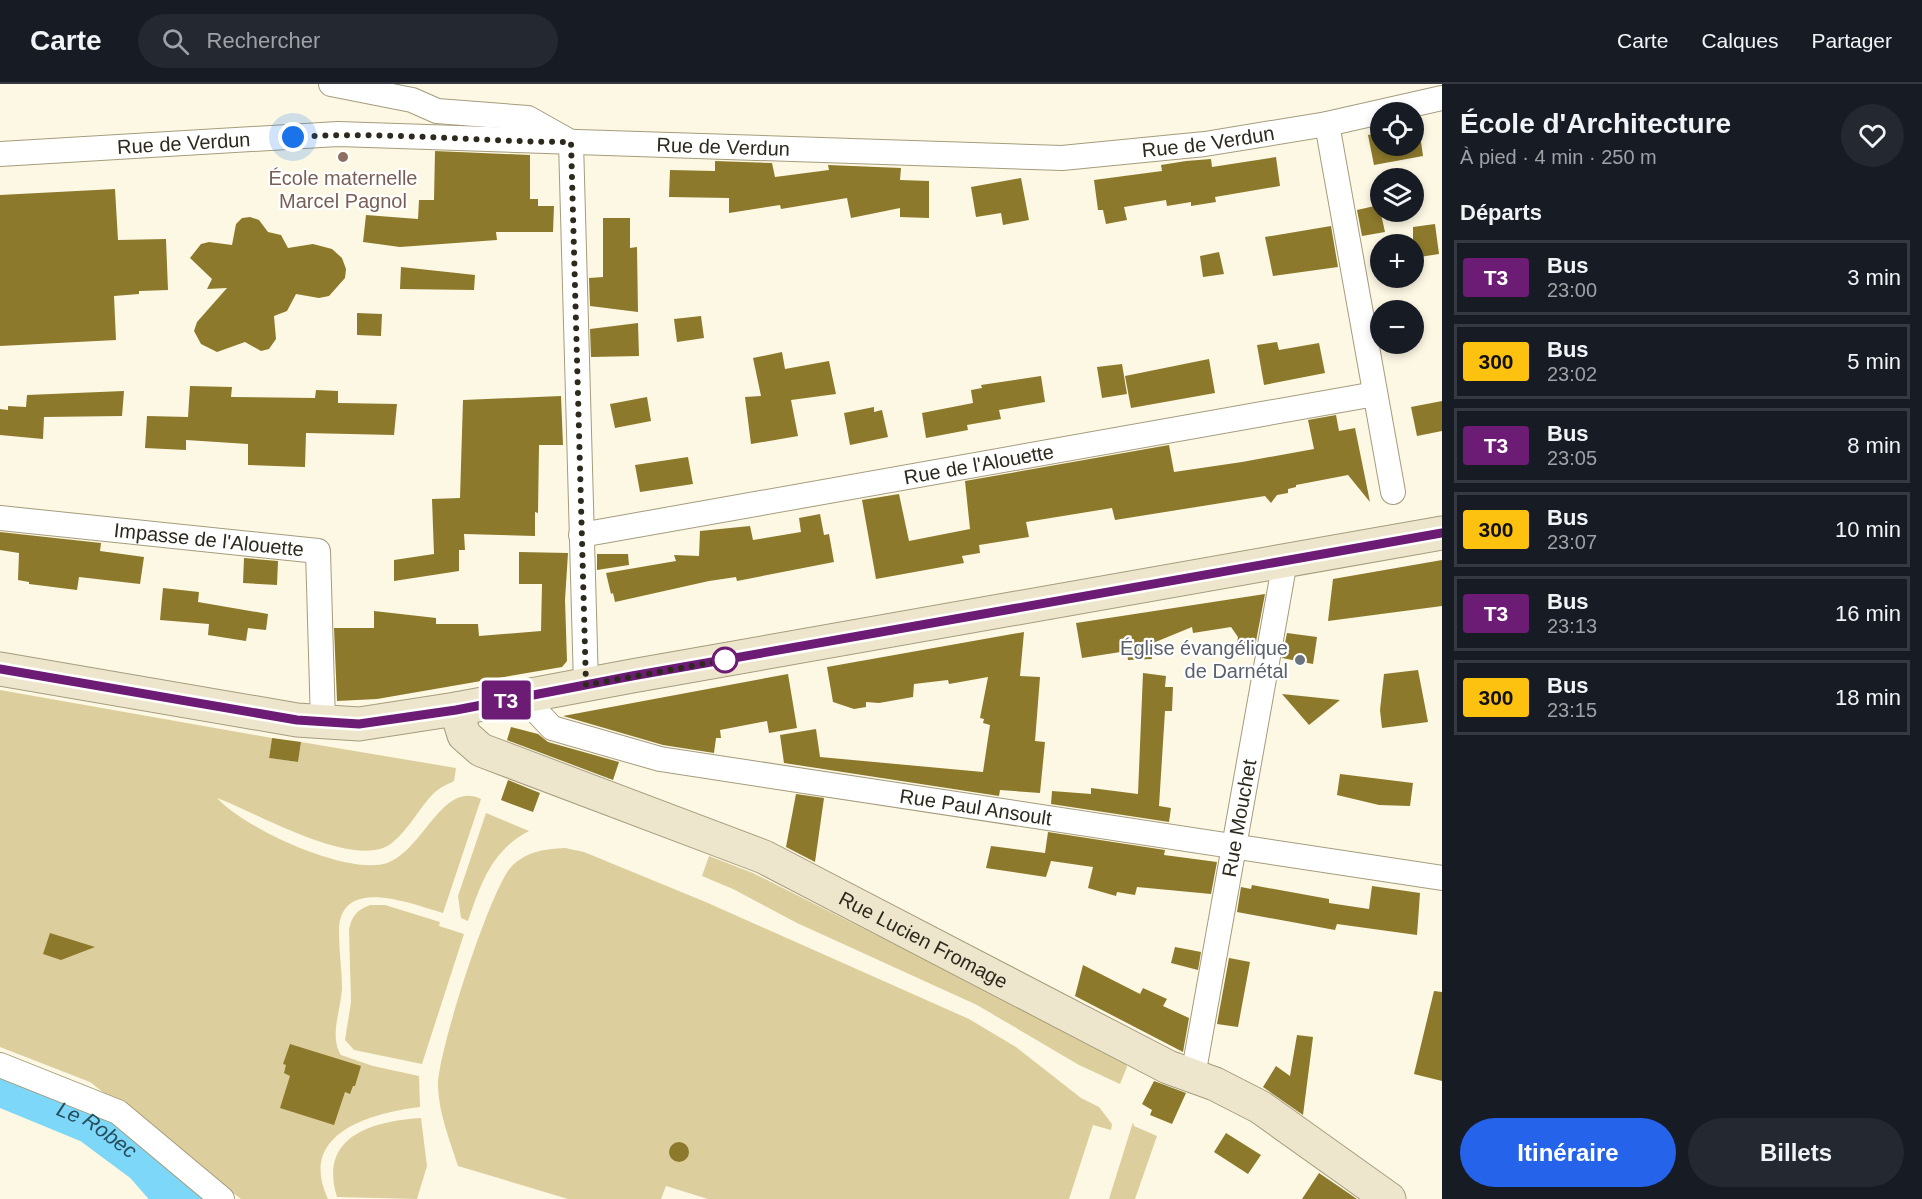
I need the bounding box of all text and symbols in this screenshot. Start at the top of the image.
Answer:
search box [138,14,558,68]
text: Carte [30,25,102,56]
icon: search [159,25,192,58]
text: Rechercher [207,28,320,53]
text: Carte [1617,29,1668,52]
text: Calques [1701,29,1778,52]
text: Partager [1811,29,1892,52]
map controls [1370,102,1424,354]
button: locate [1370,102,1424,156]
button: heart [1841,104,1904,167]
text: École d'Architecture [1460,108,1731,139]
your location [278,122,308,152]
street label: Rue de Verdun [1141,122,1276,161]
street label: Rue de Verdun [116,128,251,158]
street label: Rue de Verdun [656,134,790,160]
text: À pied · 4 min · 250 m [1460,146,1657,168]
marker: École maternelle Marcel Pagnol [336,150,350,164]
place label: École maternelle Marcel Pagnol [269,167,417,212]
button: layers [1370,168,1424,222]
text: Départs [1460,200,1542,225]
button: + [1370,234,1424,288]
text: Bus [1547,253,1589,278]
text: 3 min [1847,265,1901,290]
text: T3 [1484,266,1508,289]
text: 23:00 [1547,279,1597,301]
button: − [1370,300,1424,354]
text: Bus [1547,337,1589,362]
text: 5 min [1847,349,1901,374]
text: 300 [1478,350,1514,373]
text: 23:02 [1547,363,1597,385]
text: Bus [1547,421,1589,446]
text: 8 min [1847,433,1901,458]
text: T3 [1484,434,1508,457]
street label: Rue de l'Alouette [902,440,1055,488]
text: 23:05 [1547,447,1597,469]
text: Bus [1547,505,1589,530]
text: 10 min [1835,517,1901,542]
text: 300 [1478,518,1514,541]
street label: Impasse de l'Alouette [113,519,305,560]
text: 23:07 [1547,531,1597,553]
text: Bus [1547,589,1589,614]
text: 16 min [1835,601,1901,626]
text: T3 [1484,602,1508,625]
text: 23:13 [1547,615,1597,637]
place label: Église évangélique de Darnétal [1120,637,1288,682]
unlabelled marker [712,647,738,673]
marker: Église évangélique de Darnétal [1293,653,1307,667]
text: Bus [1547,673,1589,698]
line badge: T3 [479,680,533,720]
text: 18 min [1835,685,1901,710]
text: 300 [1478,686,1514,709]
text: T3 [494,689,518,712]
text: 23:15 [1547,699,1597,721]
street label: Rue Mouchet [1218,757,1260,879]
street label: Rue Paul Ansoult [898,785,1054,830]
street label: Rue Lucien Fromage [835,887,1011,993]
water label: Le Robec [54,1096,142,1162]
button: Itinéraire [1460,1118,1676,1187]
button: Billets [1688,1118,1904,1187]

